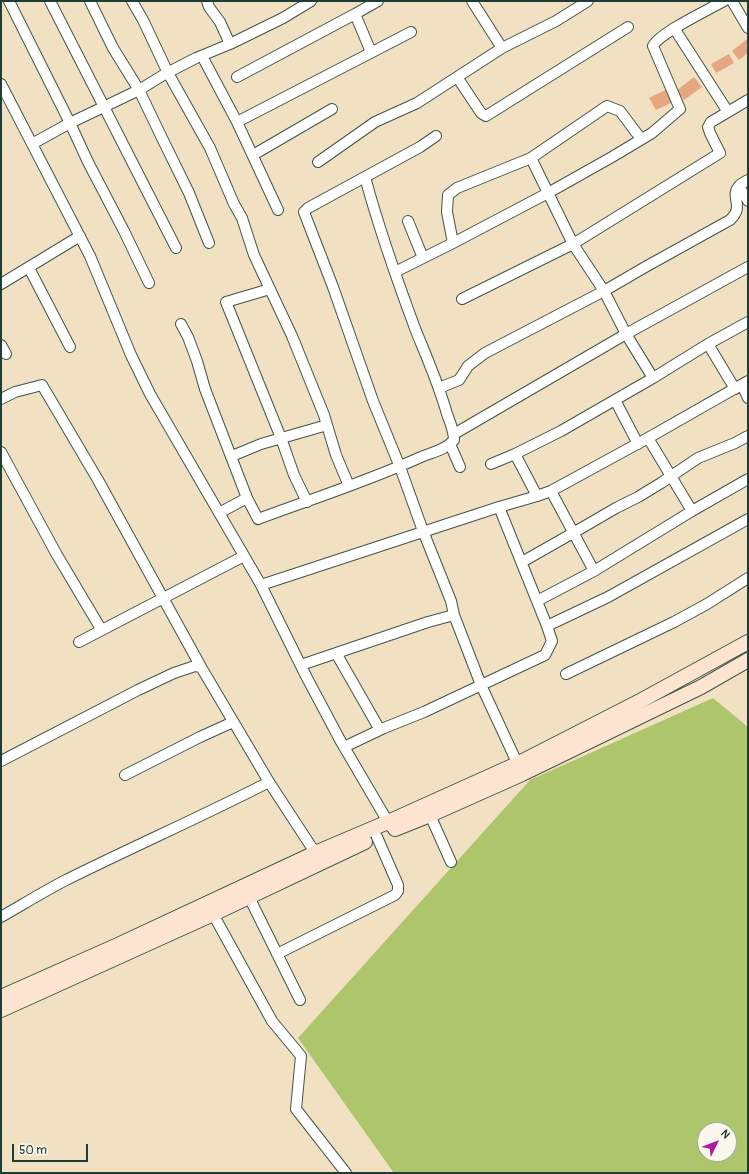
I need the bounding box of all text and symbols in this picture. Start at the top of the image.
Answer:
north arrow [697,1122,737,1162]
text: N [718,1127,733,1141]
scale bar [14,1136,90,1162]
text: 50 m [19,1143,47,1158]

